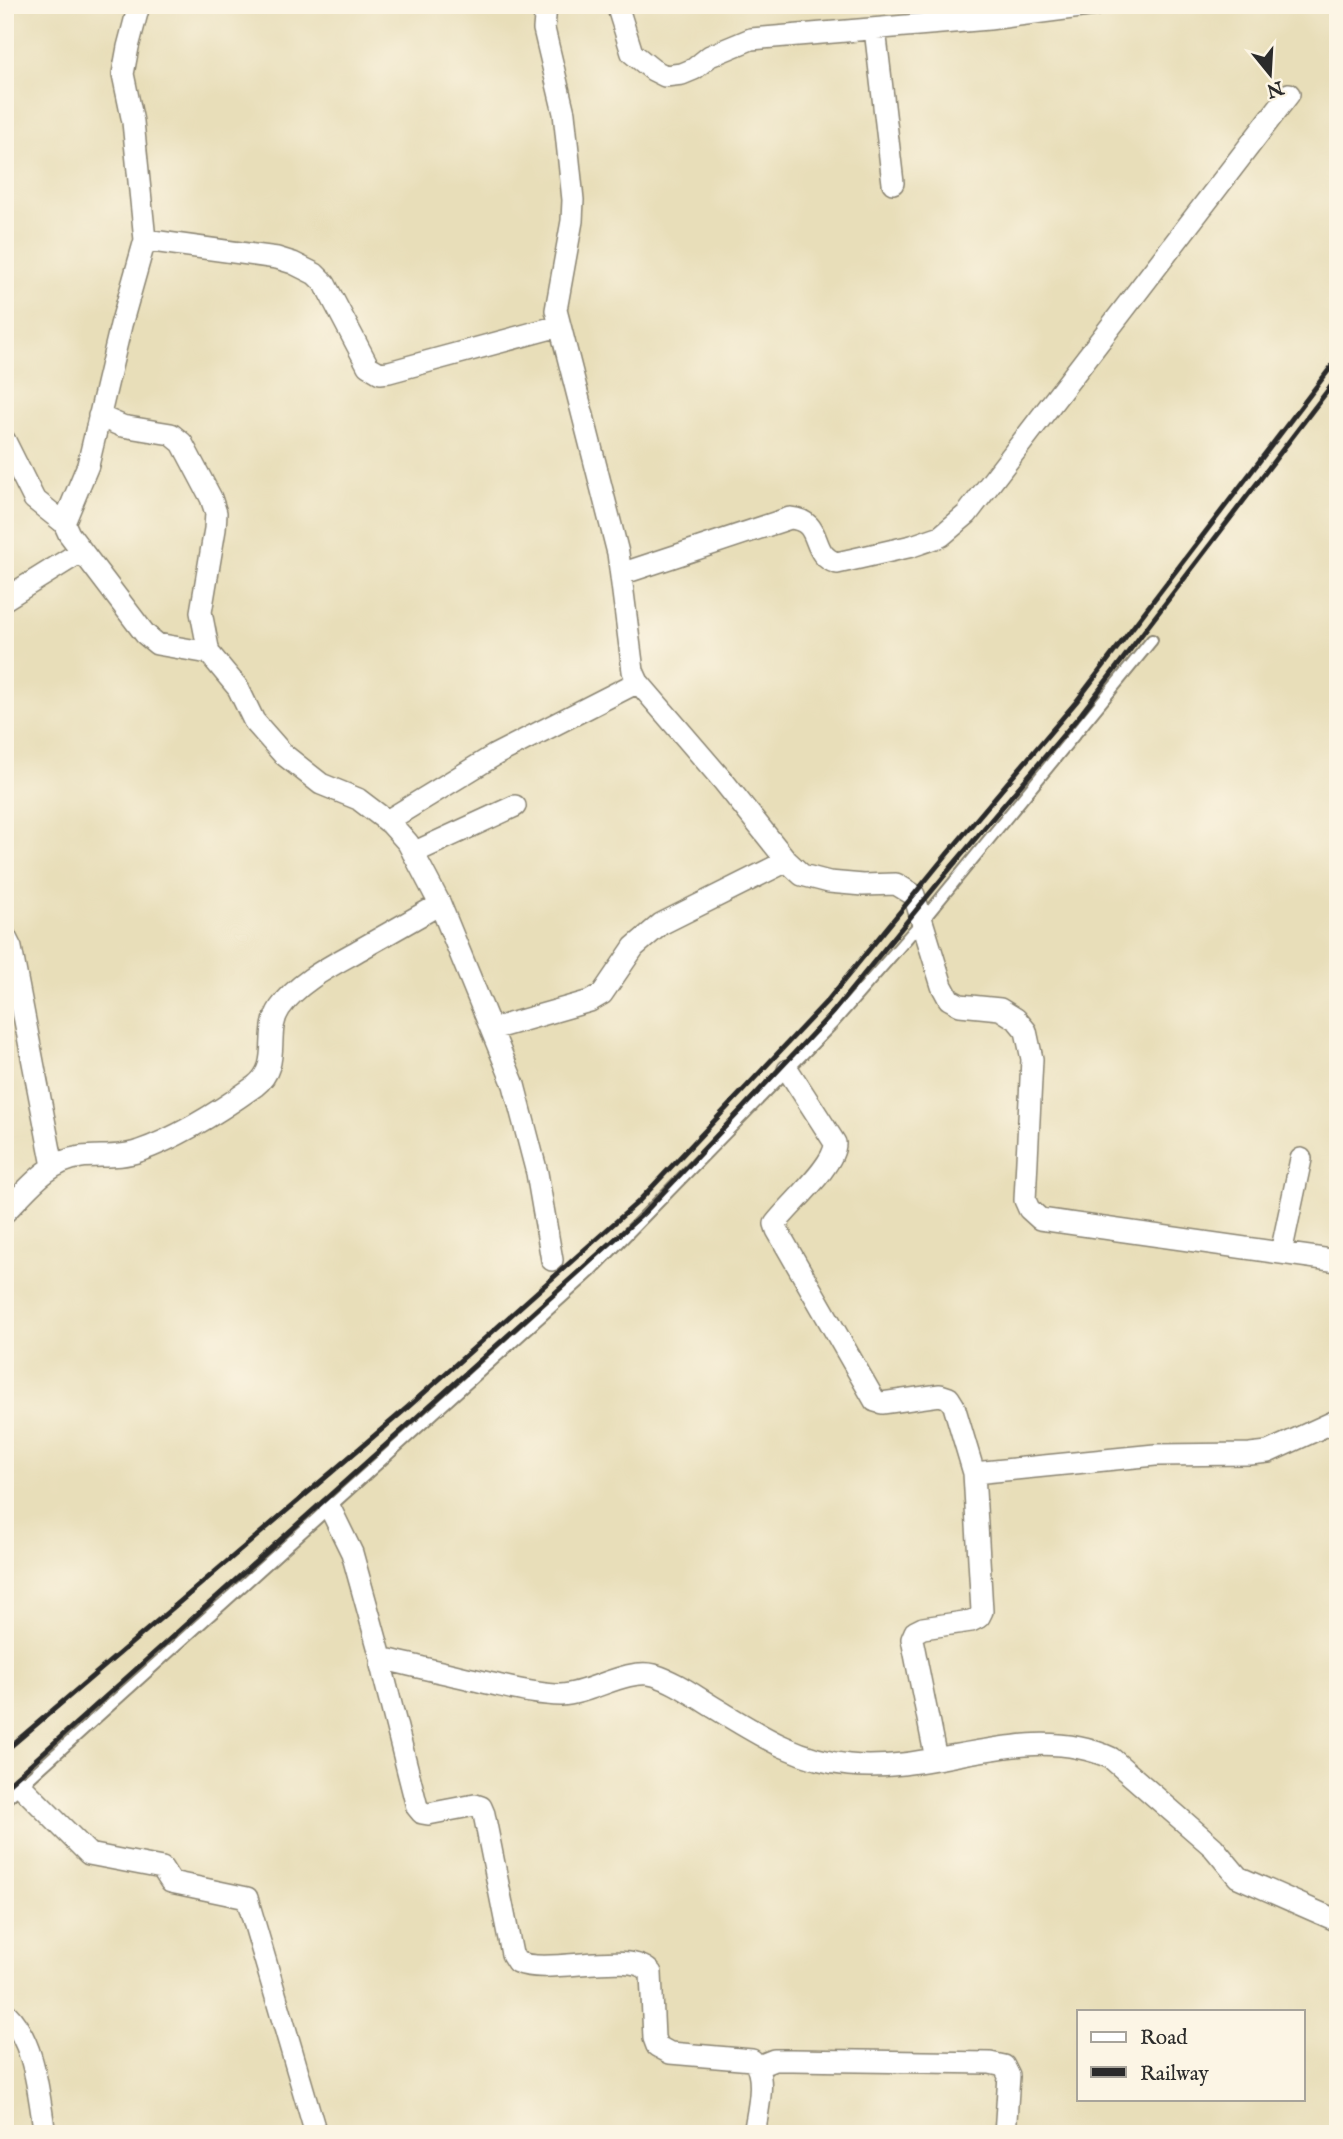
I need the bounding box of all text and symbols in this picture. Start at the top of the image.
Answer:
north arrow [1234,38,1304,108]
text: N [1263,74,1287,102]
legend [1077,2010,1304,2100]
text: Road [1140,2025,1188,2052]
text: Railway [1140,2061,1210,2088]

